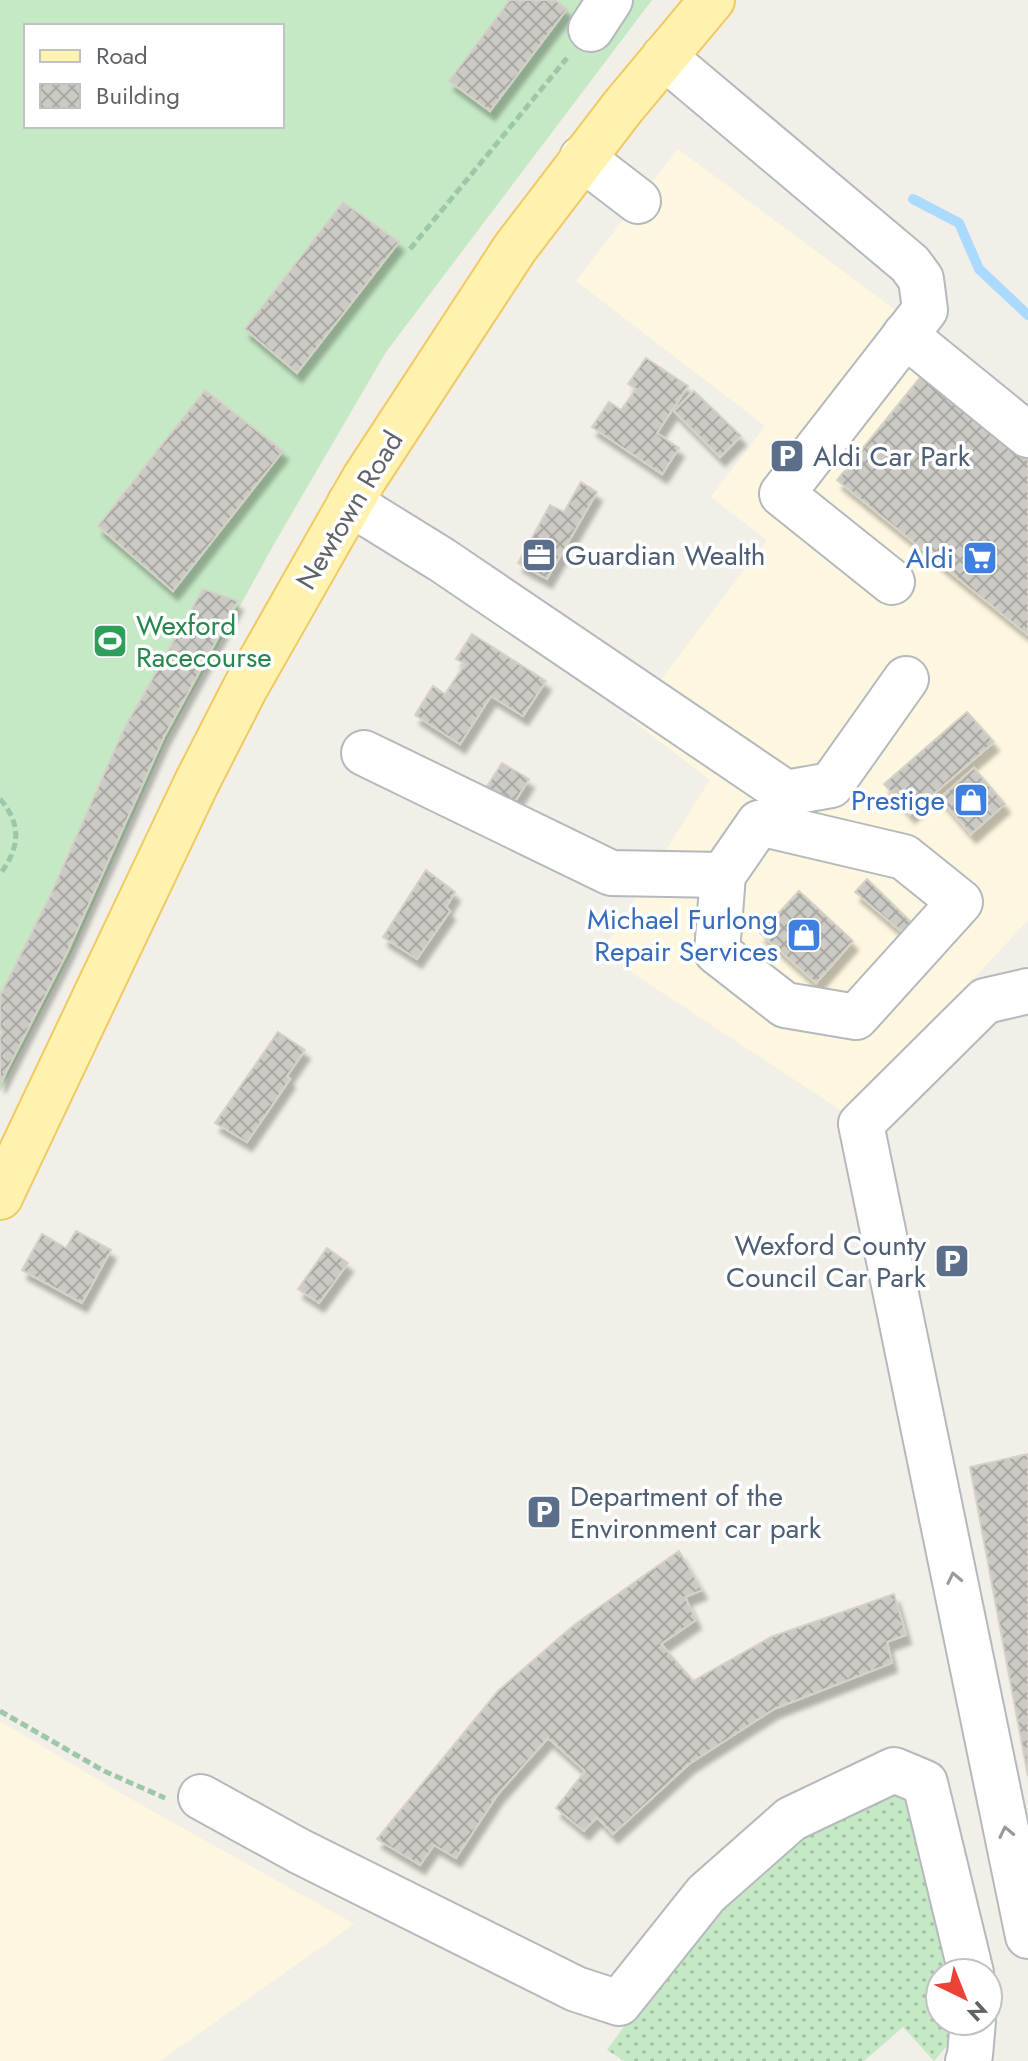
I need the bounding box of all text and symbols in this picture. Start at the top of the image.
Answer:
legend [24,24,284,128]
text: Road [96,38,148,73]
text: Building [96,78,180,113]
street label: Newtown Road [286,423,413,597]
place label: Aldi Car Park [813,436,971,477]
parking icon: Aldi Car Park [768,437,806,475]
place label: Guardian Wealth [565,535,766,576]
office icon: Guardian Wealth [520,536,558,574]
place label: Aldi [906,538,954,579]
supermarket icon: Aldi [961,539,999,577]
place label: Wexford Racecourse [136,605,272,678]
sports icon: Wexford Racecourse [91,622,129,660]
place label: Prestige [851,780,945,821]
shop icon: Prestige [952,781,990,819]
place label: Michael Furlong Repair Services [587,899,778,972]
shop icon: Michael Furlong Repair Services [785,916,823,954]
place label: Wexford County Council Car Park [726,1225,927,1298]
parking icon: Wexford County Council Car Park [933,1242,971,1280]
place label: Department of the Environment car park [570,1476,822,1549]
parking icon: Department of the Environment car park [525,1493,563,1531]
one-way arrow [946,1571,963,1584]
one-way arrow [999,1825,1016,1839]
north arrow [924,1957,1004,2037]
text: N [960,1994,995,2029]

